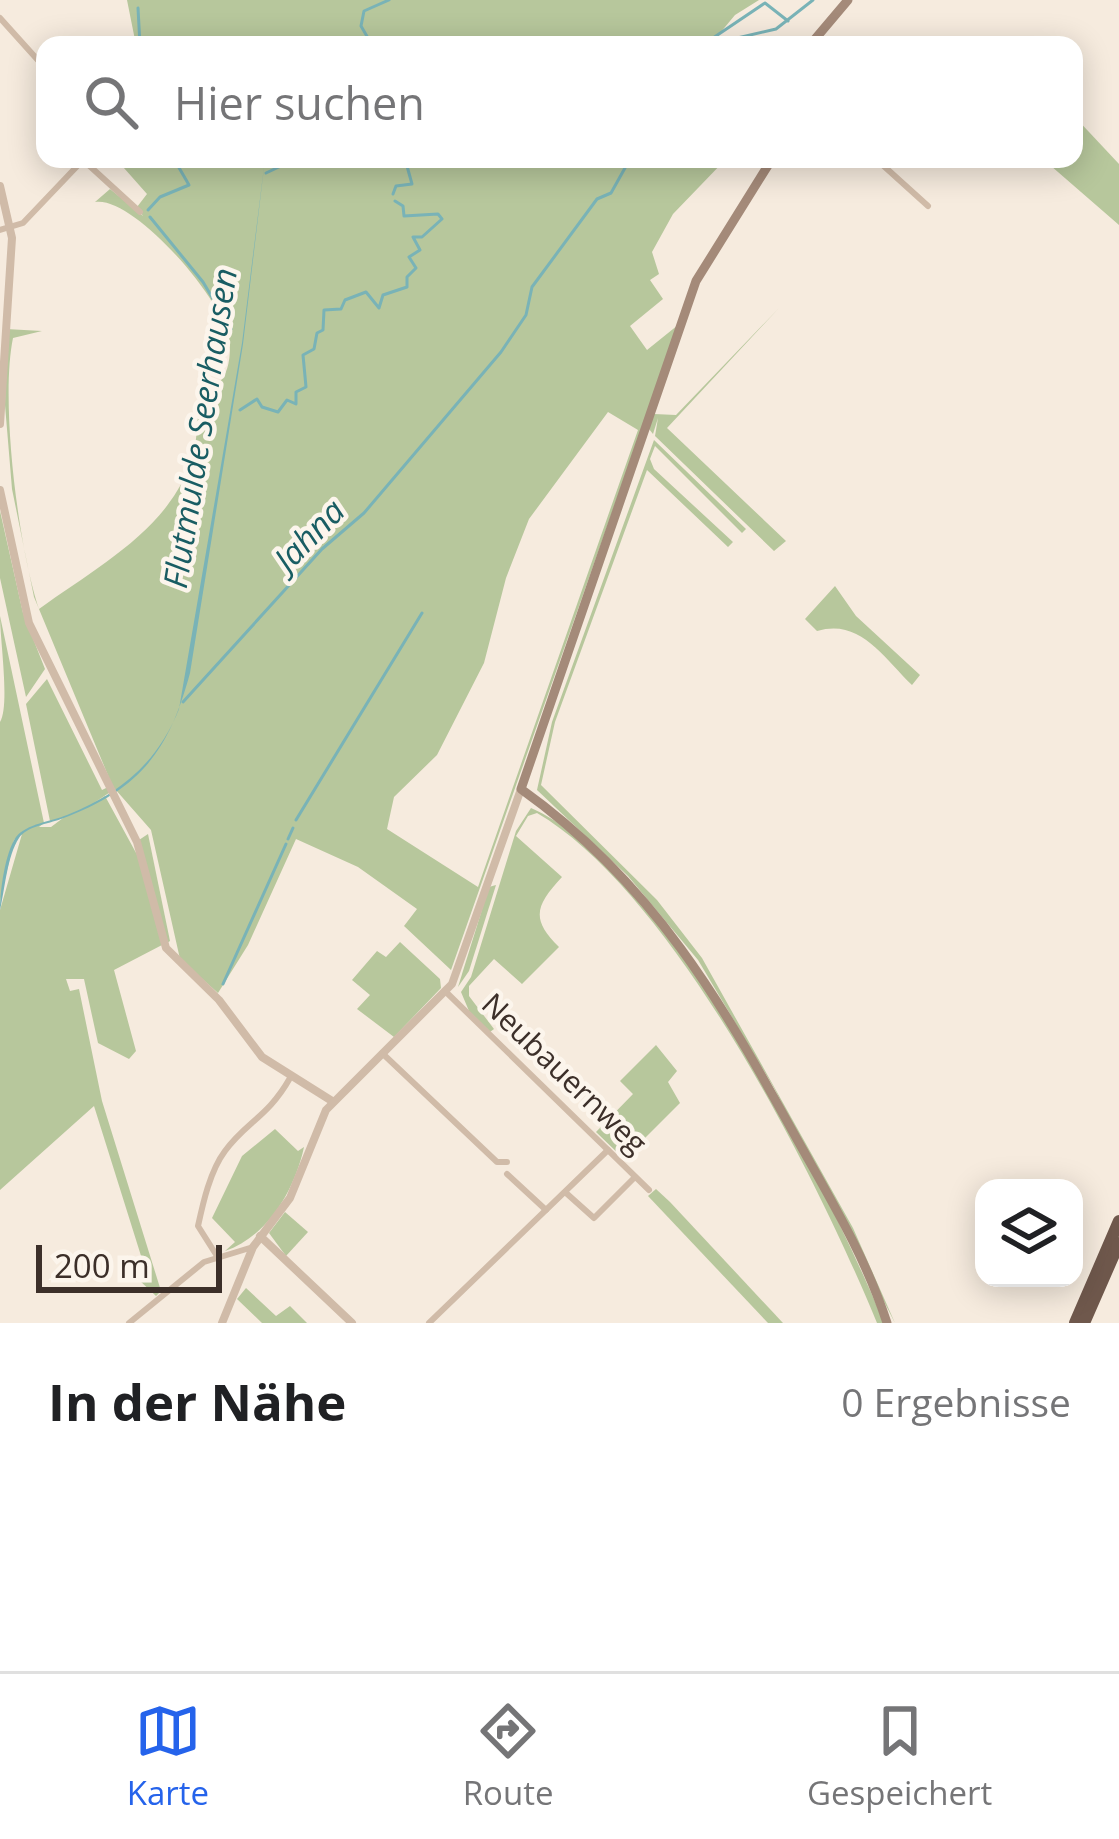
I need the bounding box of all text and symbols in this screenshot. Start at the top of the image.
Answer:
search box [36,36,1083,168]
icon: search [78,69,144,135]
text: Hier suchen [174,72,425,133]
water label: Flutmulde Seerhausen [152,265,247,591]
water label: Jahna [259,489,354,585]
street label: Neubauernweg [473,983,657,1162]
map controls [975,1179,1083,1287]
button: layers [975,1179,1083,1287]
scale bar [36,1239,222,1292]
text: 200 m [54,1243,150,1288]
text: In der Nähe [48,1366,346,1436]
text: 0 Ergebnisse [841,1375,1071,1428]
tab: Karte [127,1698,209,1815]
tab: Route [463,1698,553,1815]
tab: Gespeichert [807,1698,992,1815]

